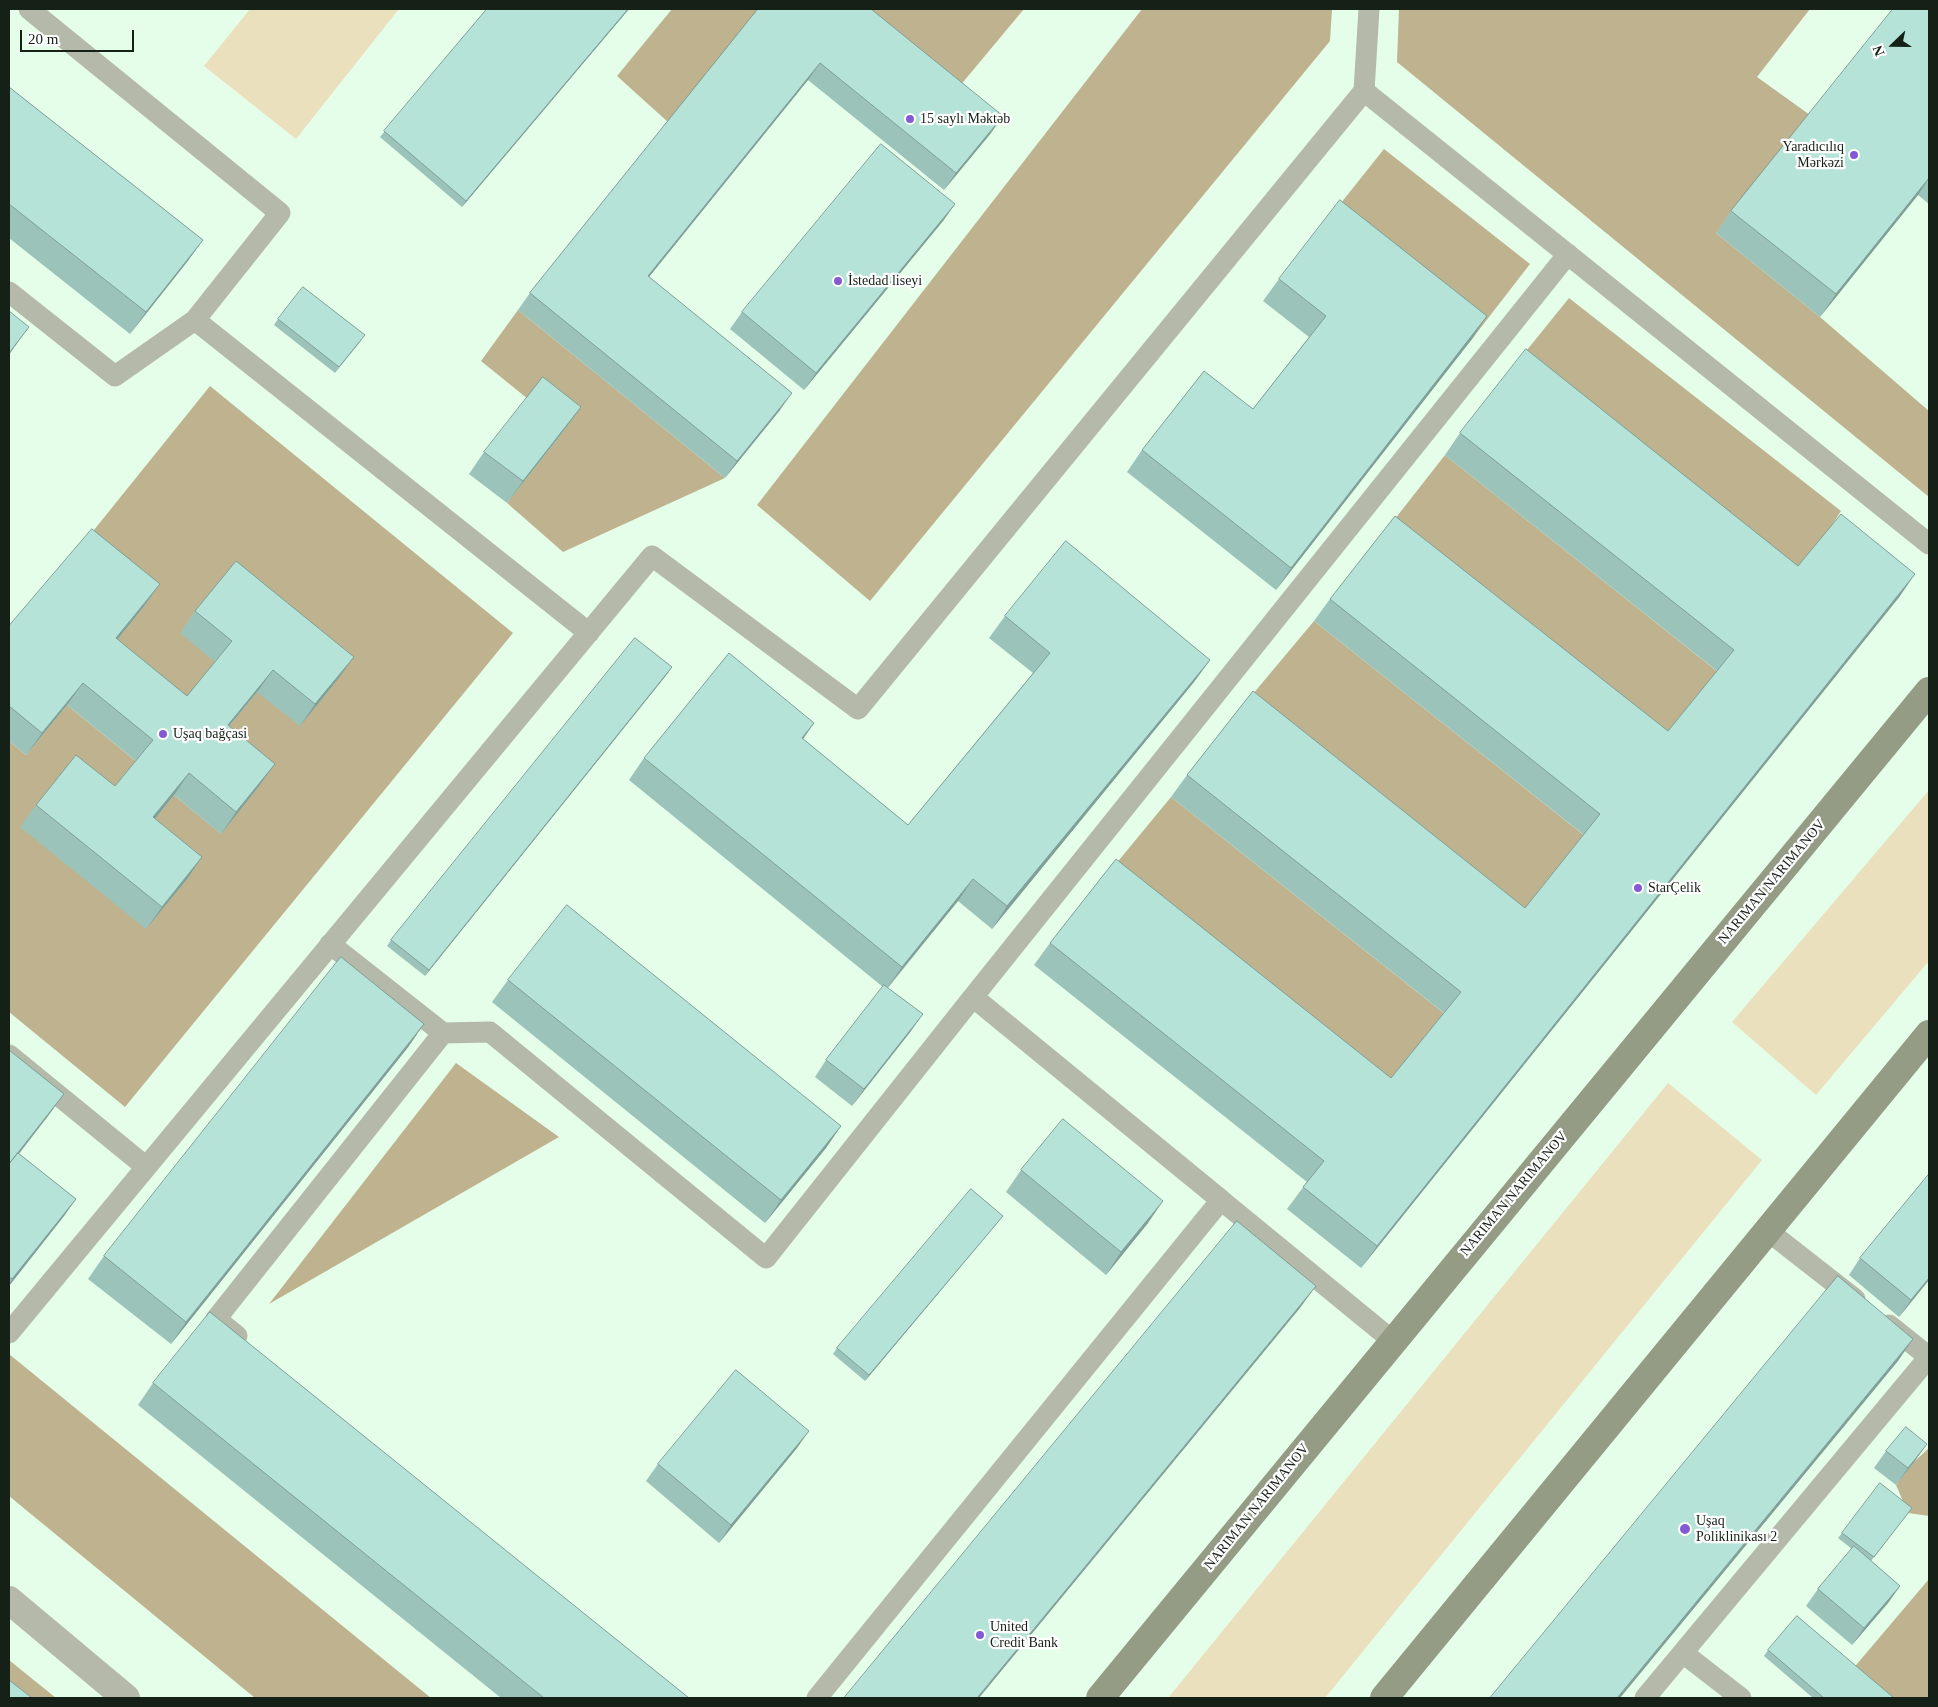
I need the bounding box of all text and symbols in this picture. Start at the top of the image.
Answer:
scale bar [22,20,136,52]
north arrow [1868,20,1918,70]
text: 20 m [28,31,58,47]
text: N [1870,43,1887,58]
place label: 15 saylı Məktəb [920,111,1010,127]
marker: 15 saylı Məktəb [904,113,916,125]
place label: Yaradıcılıq Mərkəzi [1782,139,1844,172]
marker: Yaradıcılıq Mərkəzi [1848,149,1860,161]
place label: İstedad liseyi [848,273,922,289]
marker: İstedad liseyi [832,275,844,287]
place label: Uşaq bağçasi [173,726,247,742]
marker: Uşaq bağçasi [157,728,169,740]
street label: NARIMAN NARIMANOV [1715,816,1829,948]
place label: StarÇelik [1648,880,1701,896]
marker: StarÇelik [1632,882,1644,894]
street label: NARIMAN NARIMANOV [1457,1128,1571,1260]
street label: NARIMAN NARIMANOV [1201,1441,1313,1573]
place label: Uşaq Poliklinikası 2 [1696,1513,1777,1545]
marker: Uşaq Poliklinikası 2 [1678,1522,1692,1536]
place label: United Credit Bank [990,1619,1058,1651]
marker: United Credit Bank [974,1629,986,1641]

